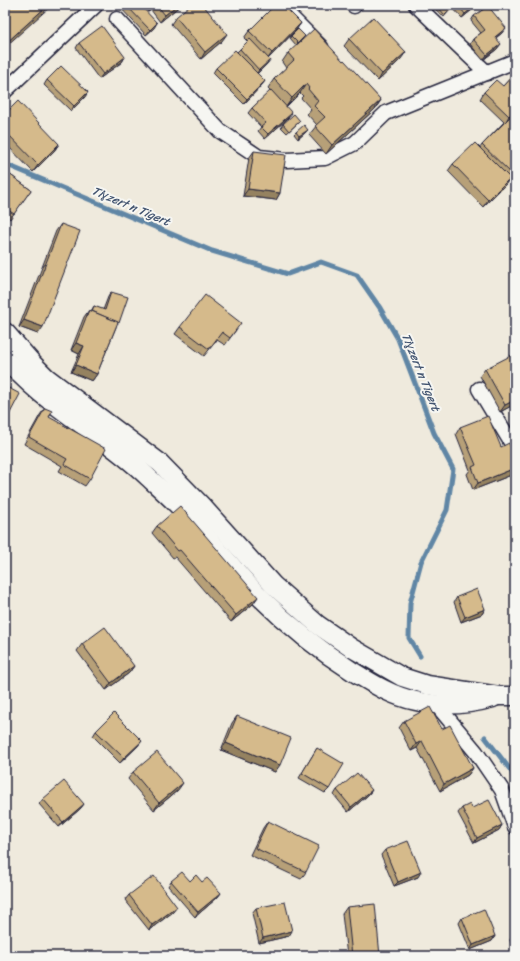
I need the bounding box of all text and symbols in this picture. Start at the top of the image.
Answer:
water label: Tiɣzert n Tigert [89,180,175,233]
water label: Tiɣzert n Tigert [395,330,447,416]

